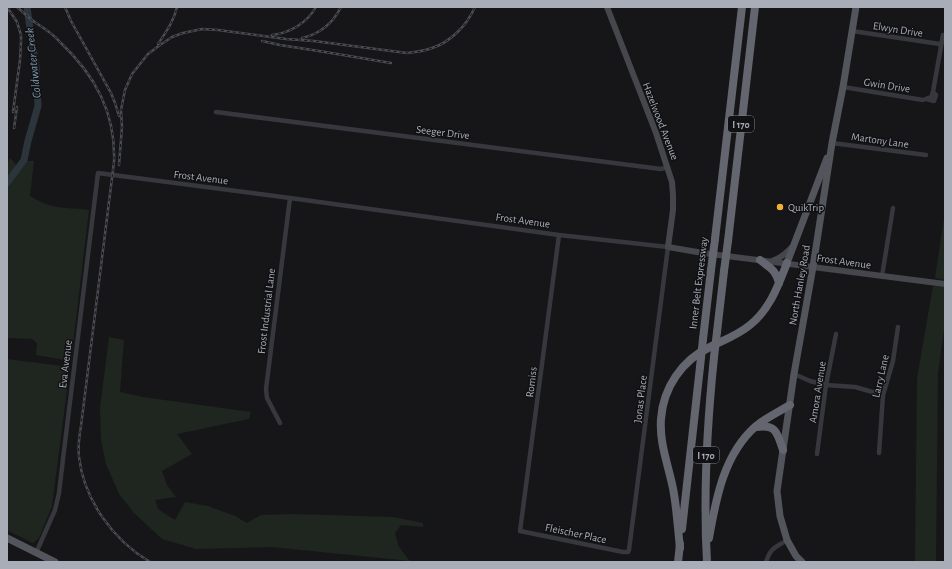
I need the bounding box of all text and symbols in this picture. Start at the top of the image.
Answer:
street label: Elwyn Drive [872,20,924,39]
water label: Coldwater Creek [23,27,43,99]
street label: Gwin Drive [863,76,911,95]
street label: Hazelwood Avenue [641,81,680,162]
road number: I 170 [728,116,754,132]
street label: Seeger Drive [416,124,470,141]
street label: Martony Lane [850,131,909,150]
street label: Frost Avenue [173,169,229,186]
marker: QuikTrip [775,202,785,212]
place label: QuikTrip [788,202,824,213]
street label: Frost Avenue [495,211,551,230]
street label: Inner Belt Expressway [687,236,710,330]
street label: North Hanley Road [787,244,812,326]
street label: Frost Avenue [816,252,872,271]
street label: Frost Industrial Lane [256,268,277,355]
street label: Eva Avenue [57,339,74,389]
street label: Larry Lane [870,354,891,399]
street label: Amora Avenue [807,360,828,424]
street label: Romiss [524,366,539,398]
street label: Jonas Place [632,375,649,424]
road number: I 170 [693,447,719,463]
street label: Fleischer Place [544,522,608,545]

